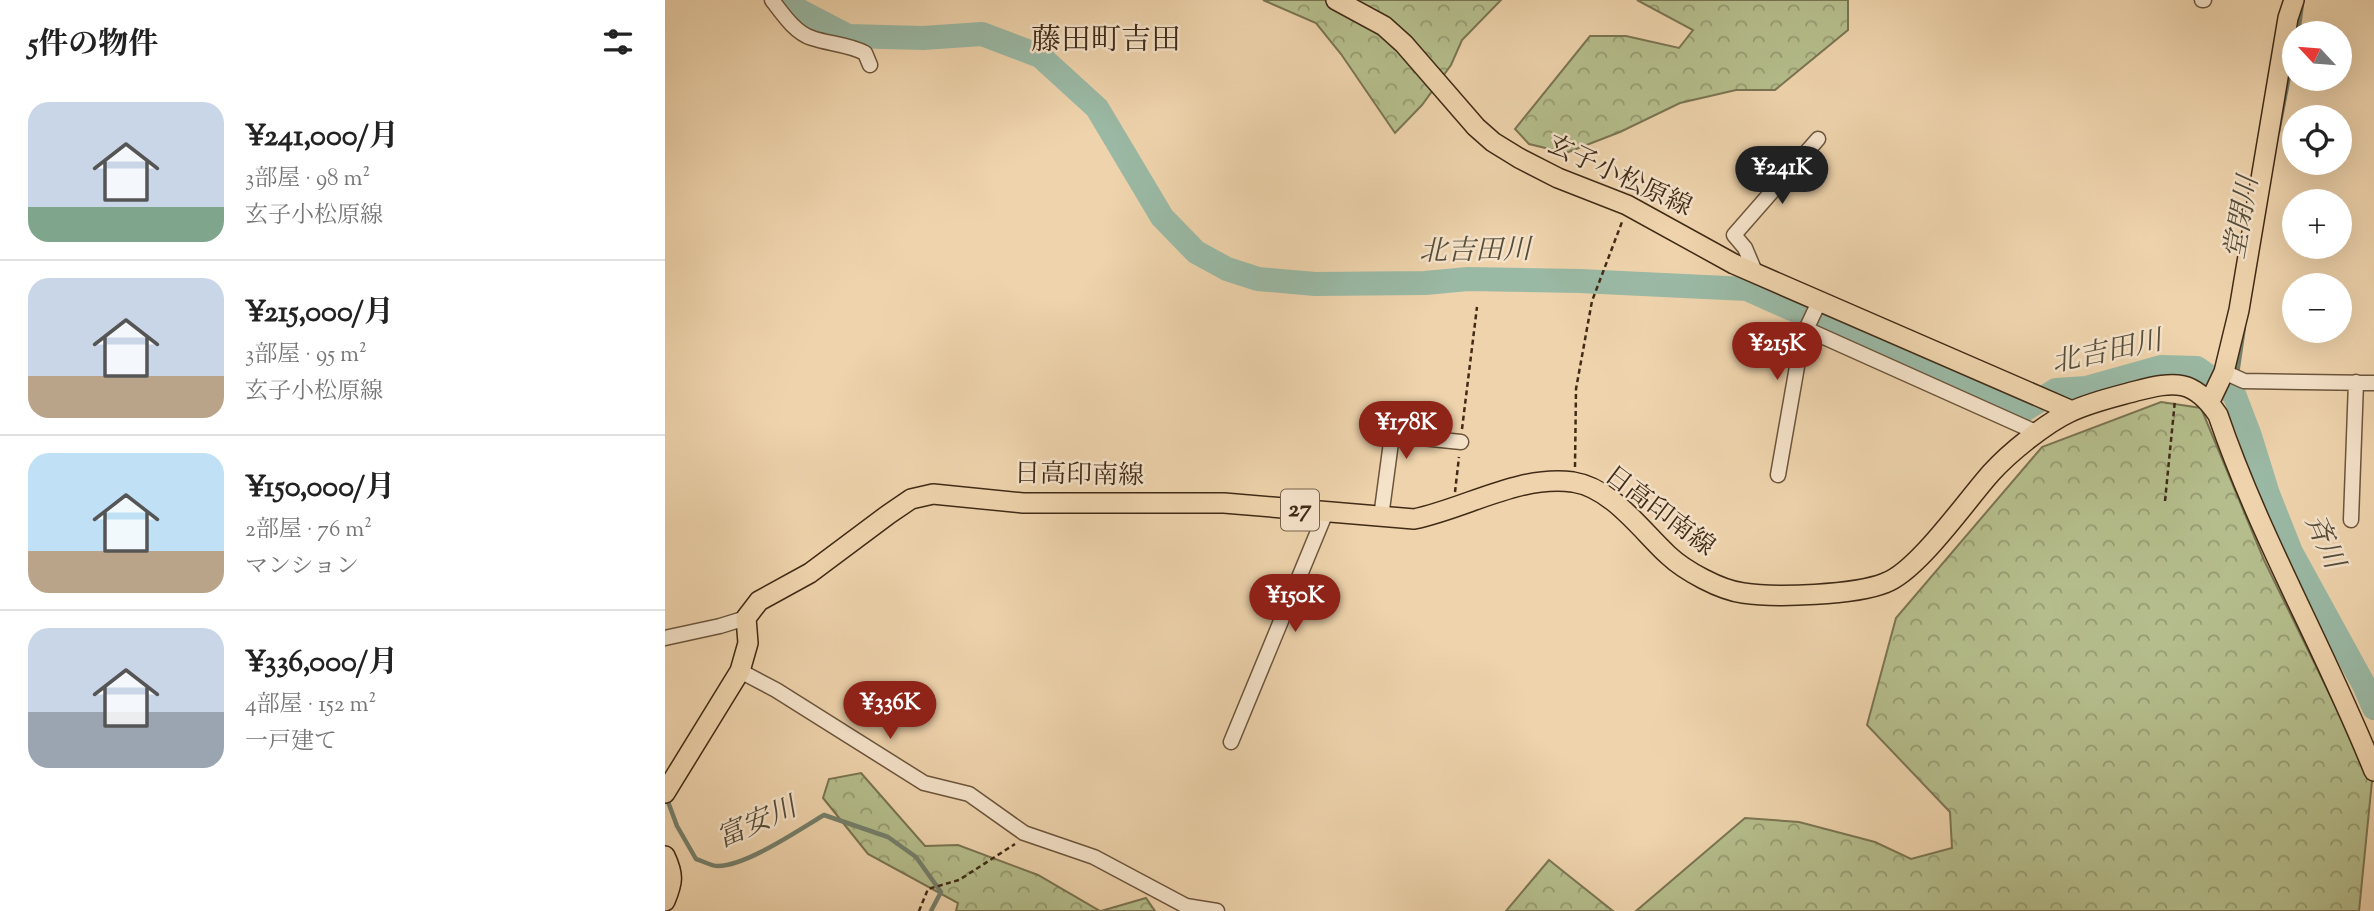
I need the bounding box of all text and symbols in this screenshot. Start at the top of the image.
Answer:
district label: 藤田町吉田 [1031,20,1181,63]
north arrow [2282,21,2352,91]
map controls [2282,21,2352,343]
icon: filters [599,23,637,61]
text: 5件の物件 [28,24,158,67]
button: locate [2282,105,2352,175]
text: ¥241,000/月 [245,116,399,159]
street label: 玄子小松原線 [1540,127,1698,227]
icon: home [84,130,168,214]
pin: ¥241K [1733,146,1831,206]
text: ¥241K [1751,152,1813,185]
text: 3部屋 · 98 m² [245,163,370,196]
water label: 堂閉川 [2216,170,2271,263]
button: + [2282,189,2352,259]
text: 玄子小松原線 [245,200,383,233]
water label: 北吉田川 [1419,231,1534,273]
button: − [2282,273,2352,343]
text: ¥215,000/月 [245,292,394,335]
icon: home [84,306,168,390]
water label: 北吉田川 [2048,321,2169,384]
pin: ¥215K [1728,322,1826,382]
text: ¥215K [1748,328,1806,361]
text: 3部屋 · 95 m² [245,339,367,372]
text: 玄子小松原線 [245,376,383,409]
pin: ¥178K [1357,402,1455,461]
text: ¥178K [1375,407,1437,440]
street label: 日高印南線 [1014,456,1144,496]
street label: 日高印南線 [1596,458,1722,566]
text: ¥150,000/月 [245,467,395,510]
icon: home [84,481,168,565]
road number: 27 [1281,490,1319,530]
water label: 斉川 [2293,508,2354,578]
text: 2部屋 · 76 m² [245,514,372,547]
text: マンション [245,551,359,584]
pin: ¥150K [1246,574,1344,634]
text: ¥150K [1265,580,1325,613]
text: ¥336,000/月 [245,642,398,685]
icon: home [84,656,168,740]
pin: ¥336K [841,682,939,741]
text: ¥336K [859,687,921,720]
text: 4部屋 · 152 m² [245,689,376,722]
text: 一戸建て [245,726,337,759]
water label: 富安川 [710,787,806,859]

